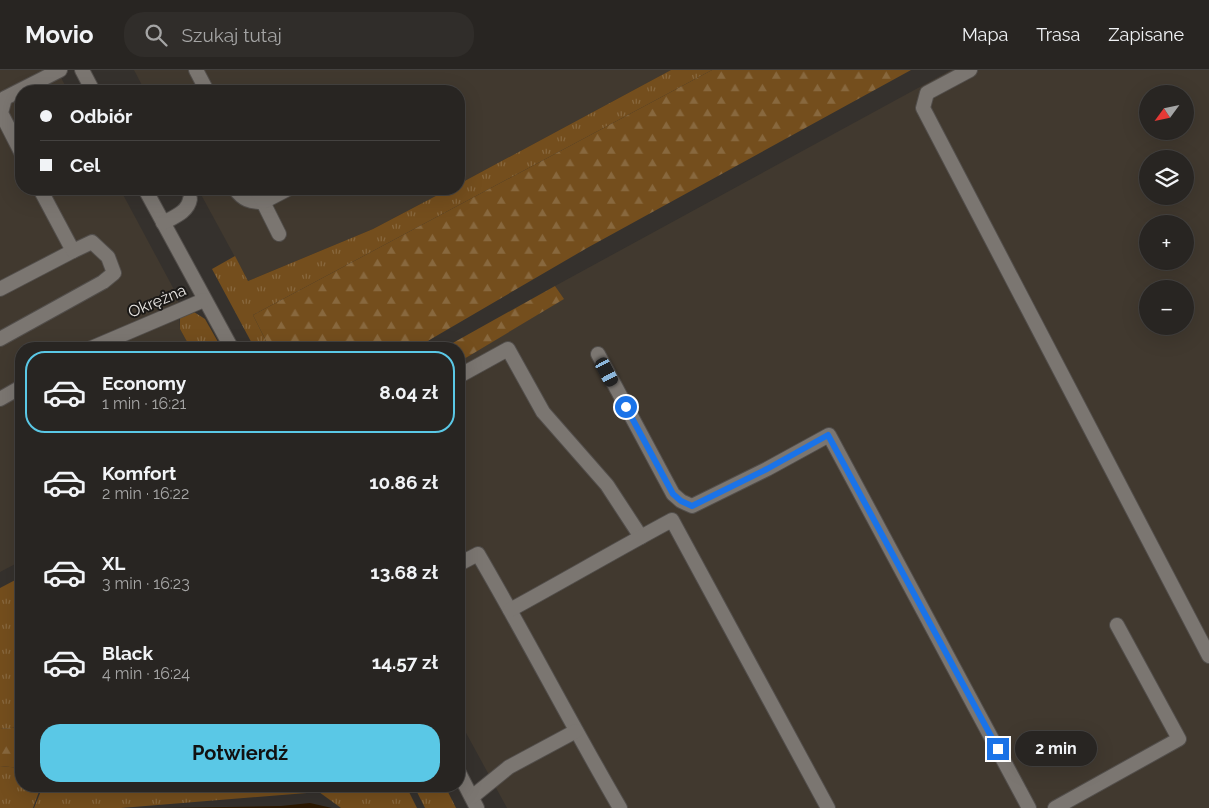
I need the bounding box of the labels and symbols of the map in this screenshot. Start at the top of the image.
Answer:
north arrow [1139,85,1194,140]
street label: Okrężna [125,280,189,322]
car [593,355,620,389]
route start [615,396,637,418]
callout: 2 min [1016,732,1098,766]
route end [987,738,1009,760]

